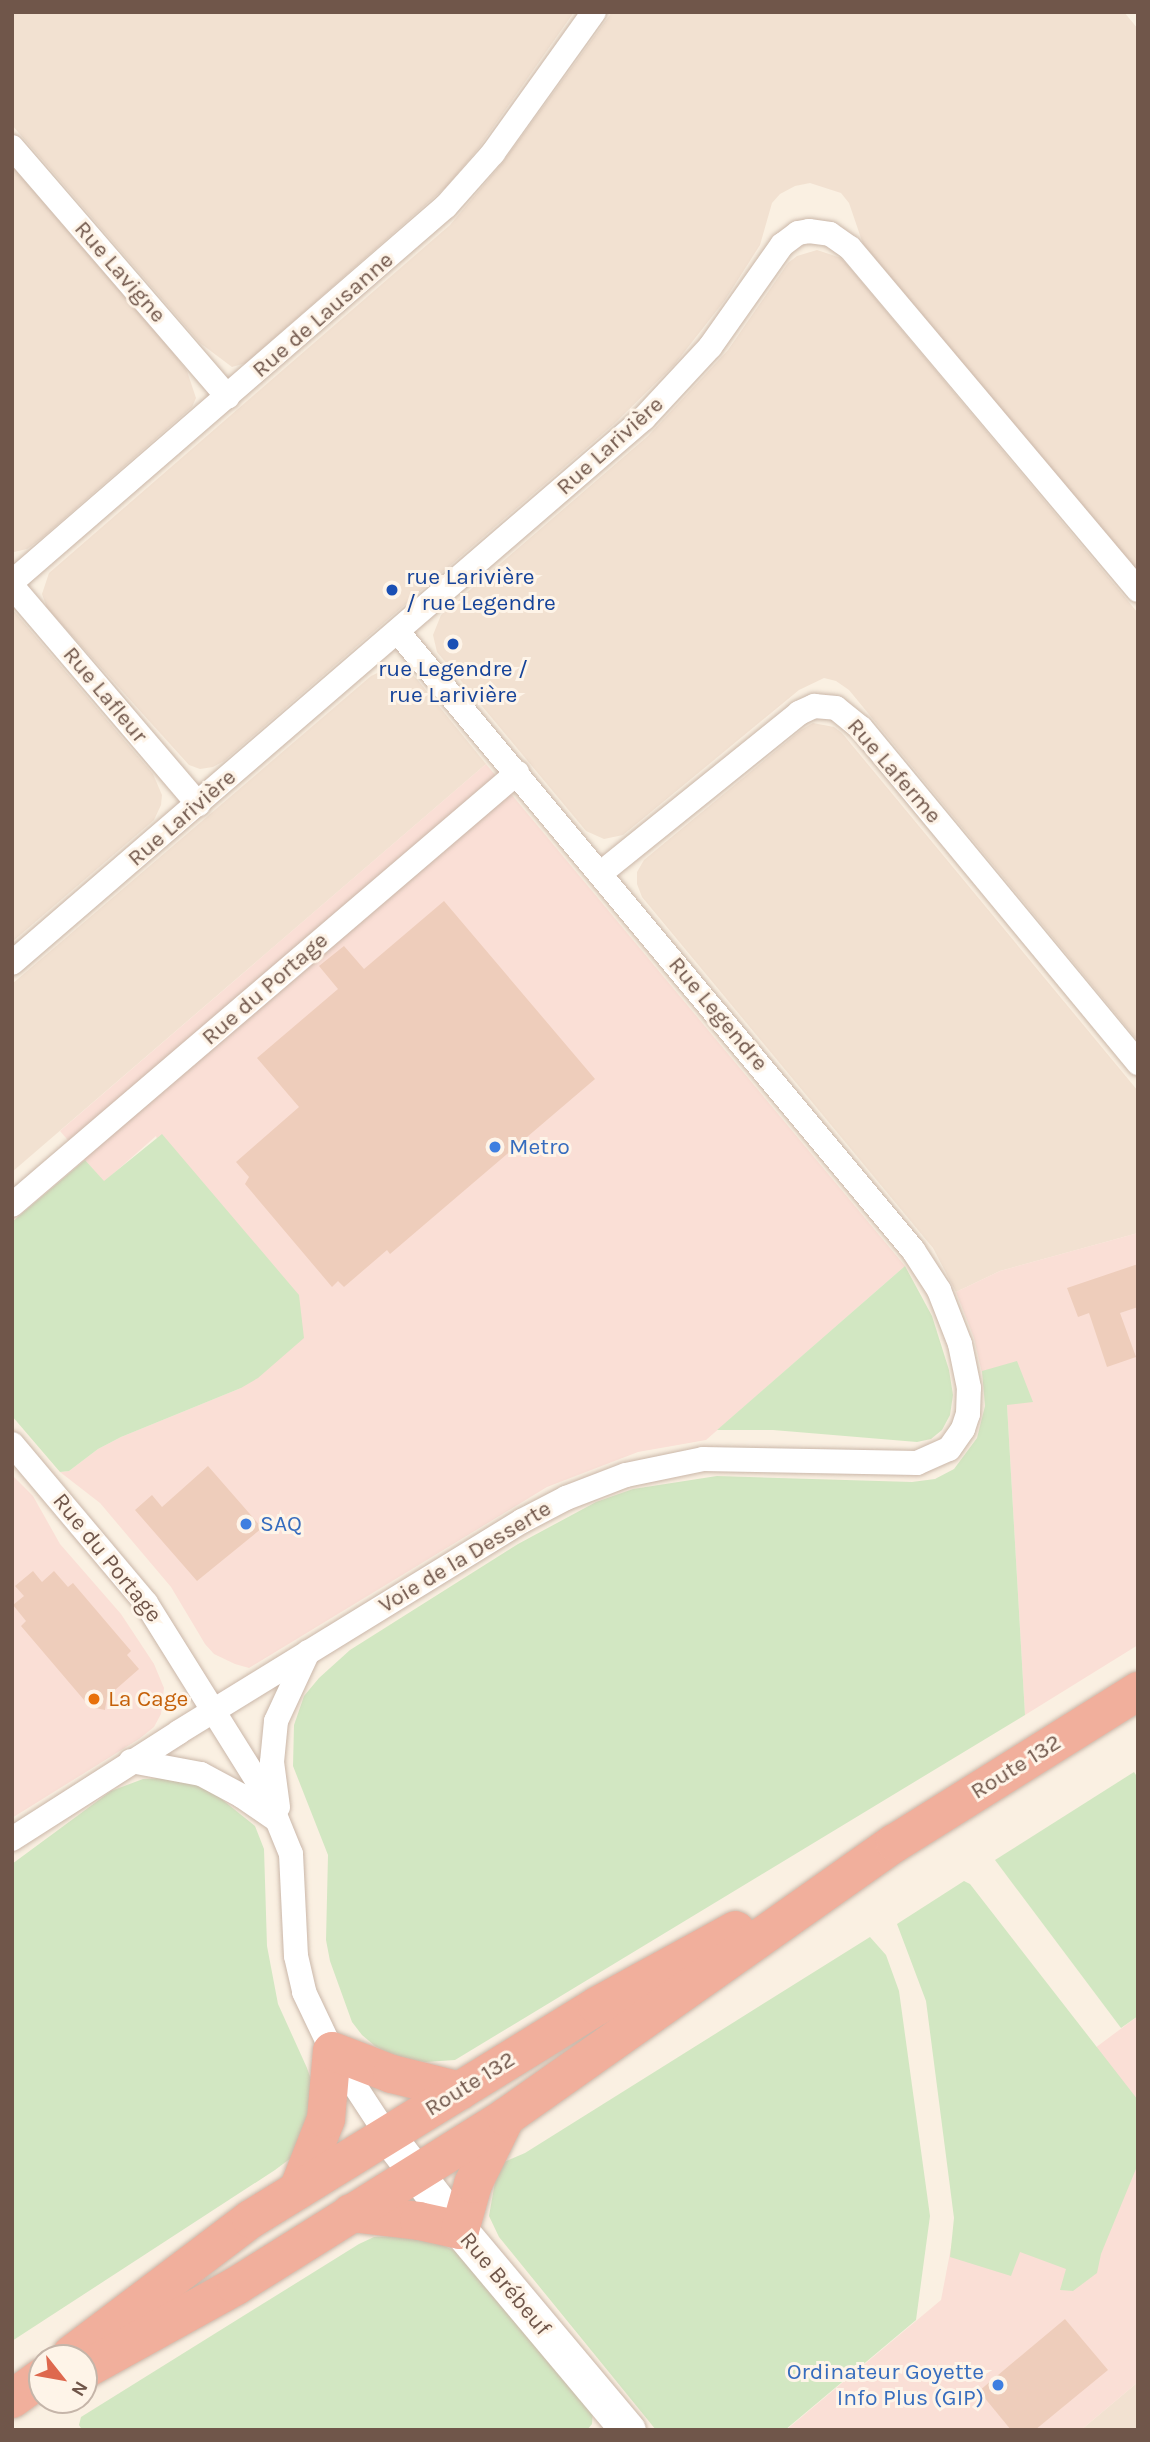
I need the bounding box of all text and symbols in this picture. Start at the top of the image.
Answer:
street label: Rue Lavigne [68,215,172,329]
street label: Rue de Lausanne [247,246,399,384]
street label: Rue Larivière [551,391,669,501]
place label: rue Larivière / rue Legendre [406,563,556,617]
marker: rue Larivière / rue Legendre [384,582,400,598]
marker: rue Legendre / rue Larivière [445,636,461,652]
street label: Rue Lafleur [57,641,153,749]
place label: rue Legendre / rue Larivière [378,655,528,709]
street label: Rue Laferme [841,713,947,829]
street label: Rue Larivière [122,764,242,872]
street label: Rue du Portage [196,927,334,1051]
street label: Rue Legendre [662,951,774,1077]
place label: Metro [509,1133,570,1161]
marker: Metro [487,1139,503,1155]
street label: Rue du Portage [47,1488,167,1628]
street label: Voie de la Desserte [374,1495,556,1619]
place label: SAQ [260,1510,302,1538]
marker: SAQ [238,1516,254,1532]
place label: La Cage [108,1685,188,1713]
marker: La Cage [86,1691,102,1707]
street label: Route 132 [966,1729,1066,1805]
street label: Route 132 [420,2046,520,2122]
street label: Rue Brébeuf [454,2227,556,2341]
north arrow [28,2344,98,2414]
place label: Ordinateur Goyette Info Plus (GIP) [787,2358,984,2412]
text: N [66,2377,92,2400]
marker: Ordinateur Goyette Info Plus (GIP) [990,2377,1006,2393]

